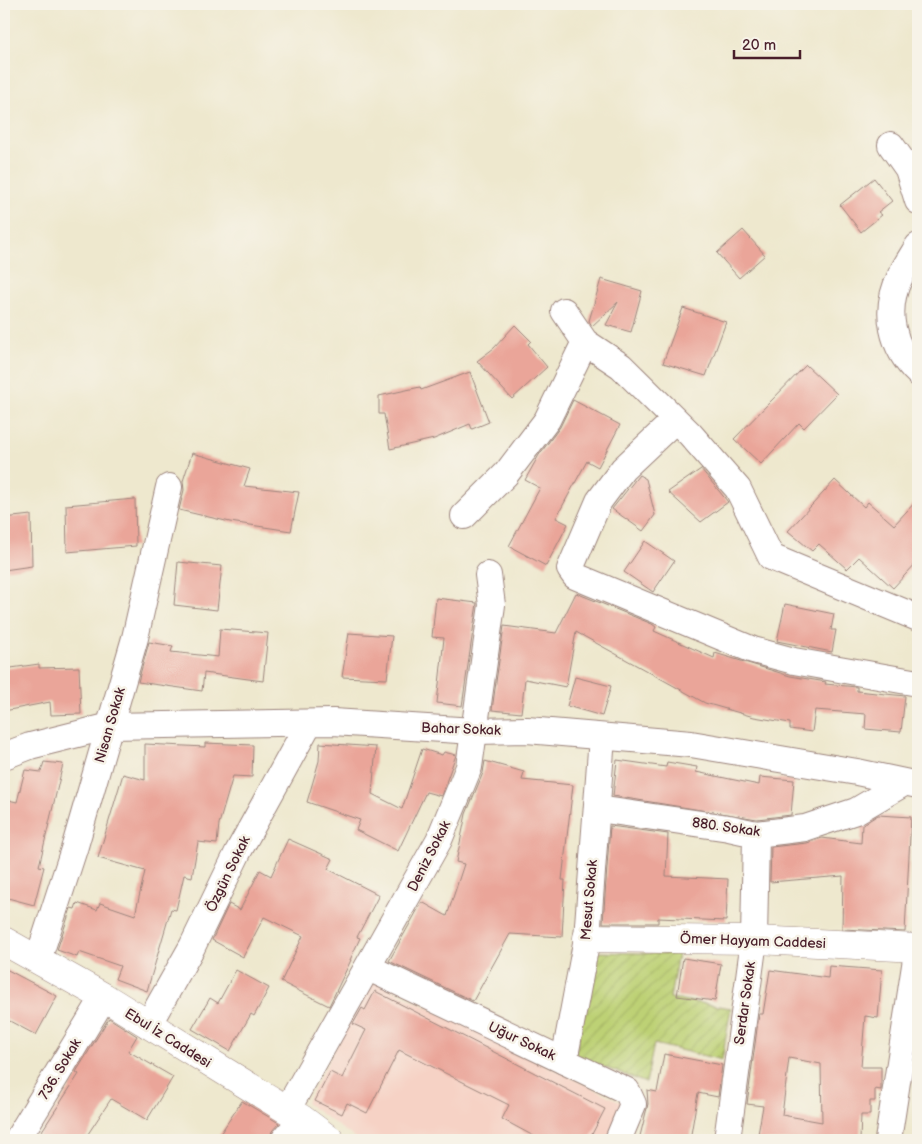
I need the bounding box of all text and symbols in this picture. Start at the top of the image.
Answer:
scale bar [734,28,801,60]
text: 20 m [742,36,776,55]
street label: Nisan Sokak [91,685,129,765]
street label: Bahar Sokak [421,719,501,739]
street label: 880. Sokak [691,814,761,840]
street label: Deniz Sokak [404,817,454,894]
street label: Özgün Sokak [201,833,254,915]
street label: Mesut Sokak [577,859,601,941]
street label: Ömer Hayyam Caddesi [680,929,826,952]
street label: Serdar Sokak [731,960,759,1046]
street label: Ebul İz Caddesi [122,1004,215,1071]
street label: Uğur Sokak [486,1018,559,1064]
street label: 736. Sokak [35,1035,85,1103]

